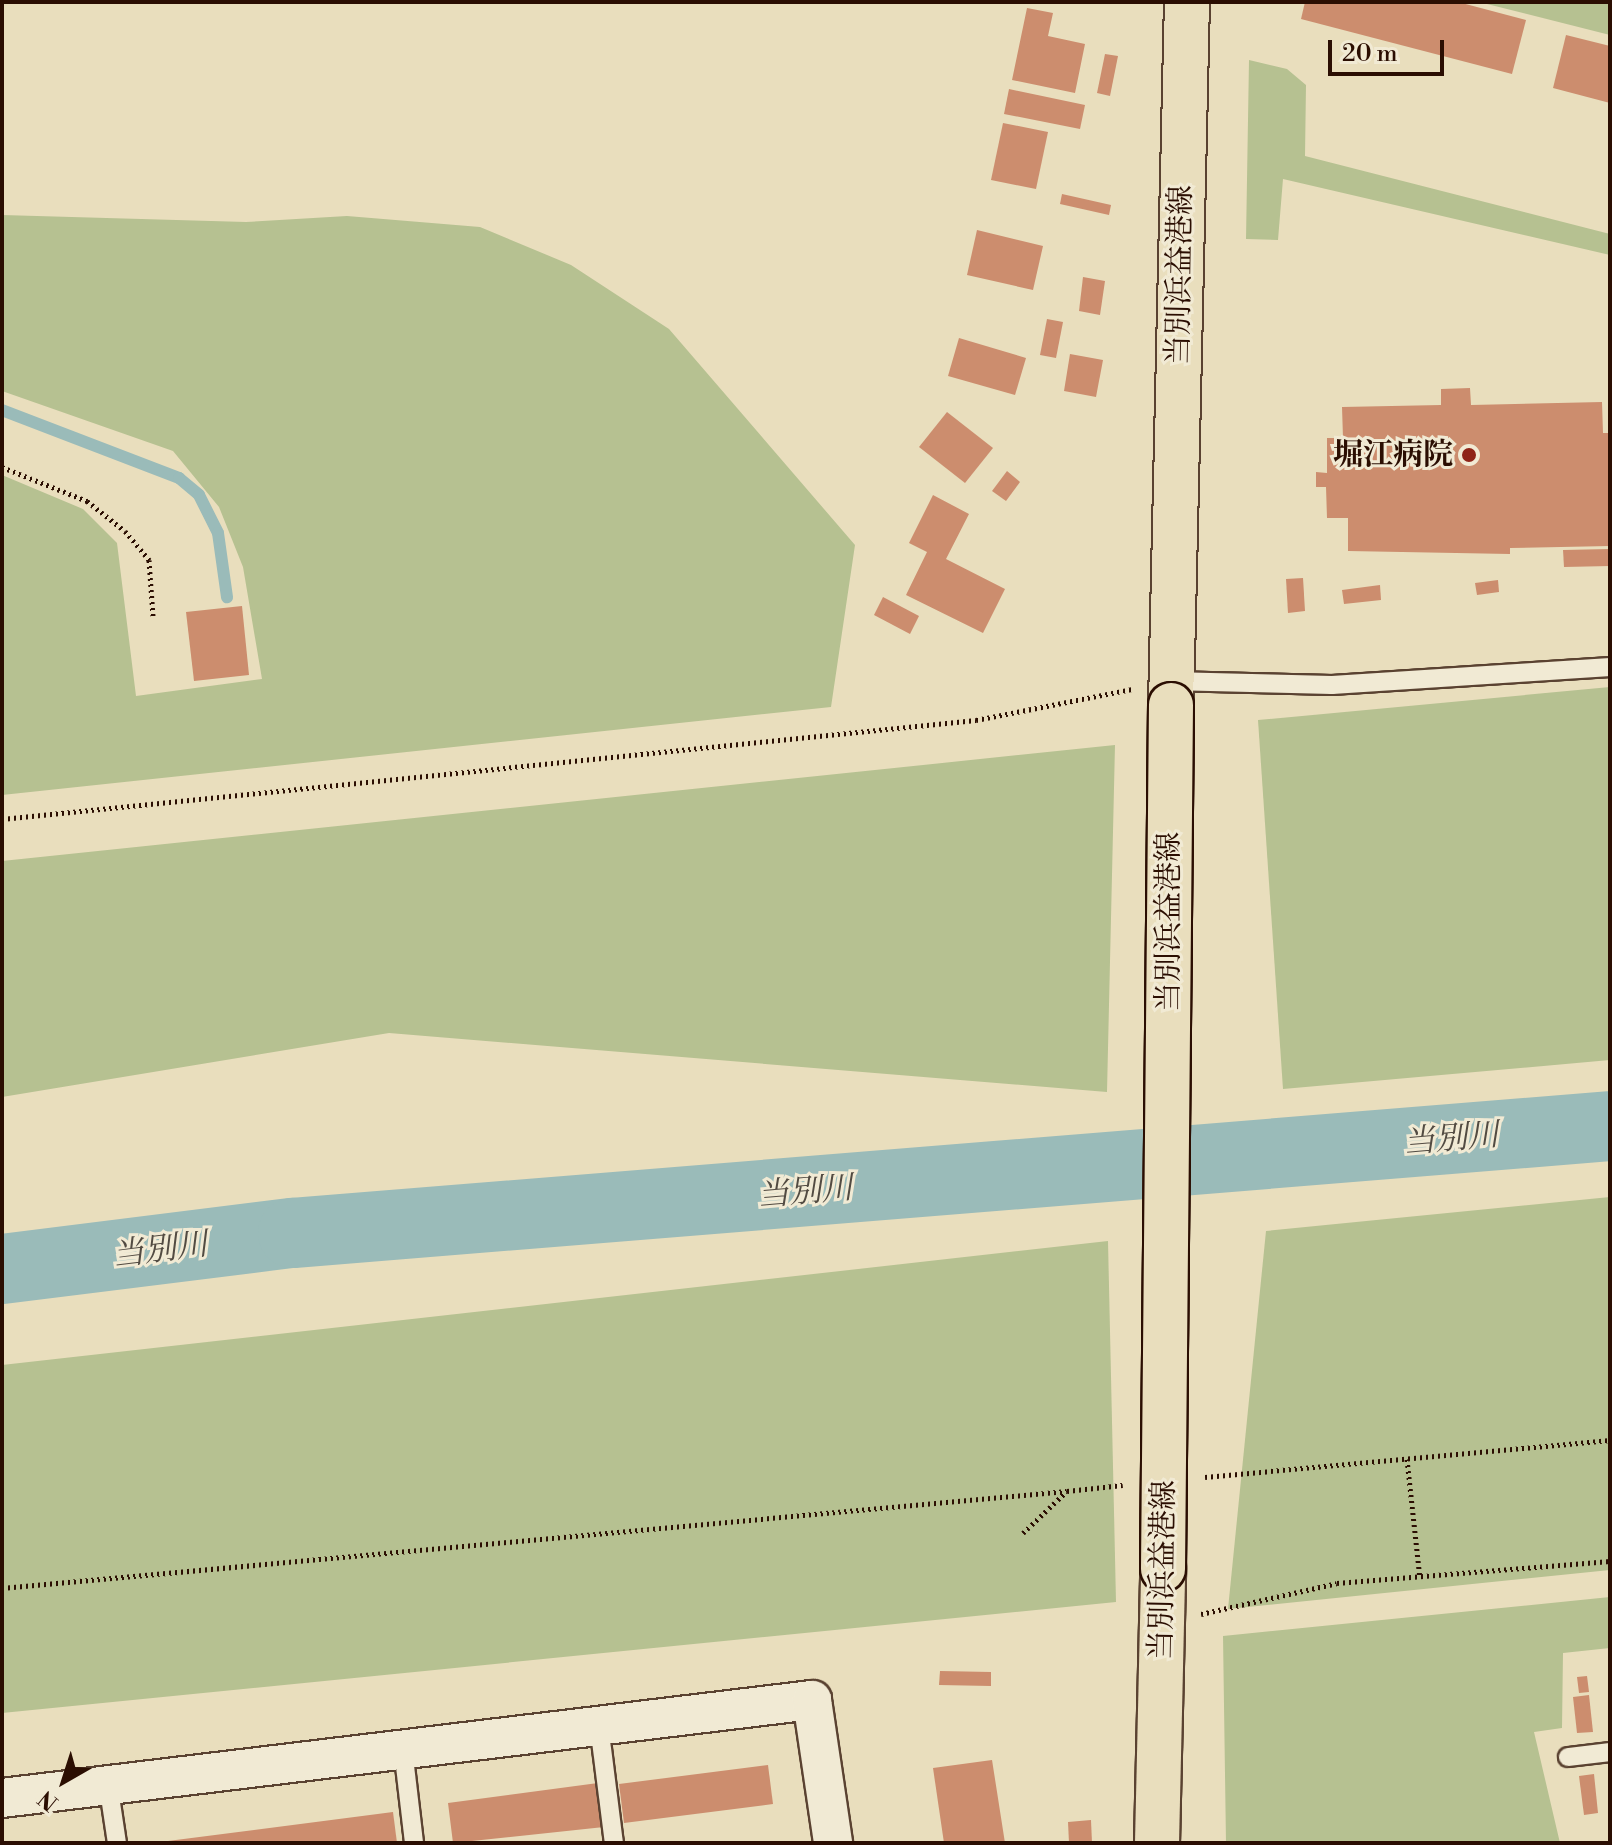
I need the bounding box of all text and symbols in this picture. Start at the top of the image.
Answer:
scale bar [1332,24,1448,74]
text: 20 m [1342,39,1398,69]
street label: 当別浜益港線 [1160,185,1200,365]
place label: 堀江病院 [1333,437,1453,473]
marker: 堀江病院 [1460,446,1478,464]
street label: 当別浜益港線 [1151,832,1187,1012]
water label: 当別川 [1402,1116,1500,1162]
water label: 当別川 [756,1169,854,1215]
water label: 当別川 [110,1225,210,1275]
street label: 当別浜益港線 [1143,1480,1183,1660]
north arrow [24,1741,104,1821]
text: N [33,1784,64,1816]

